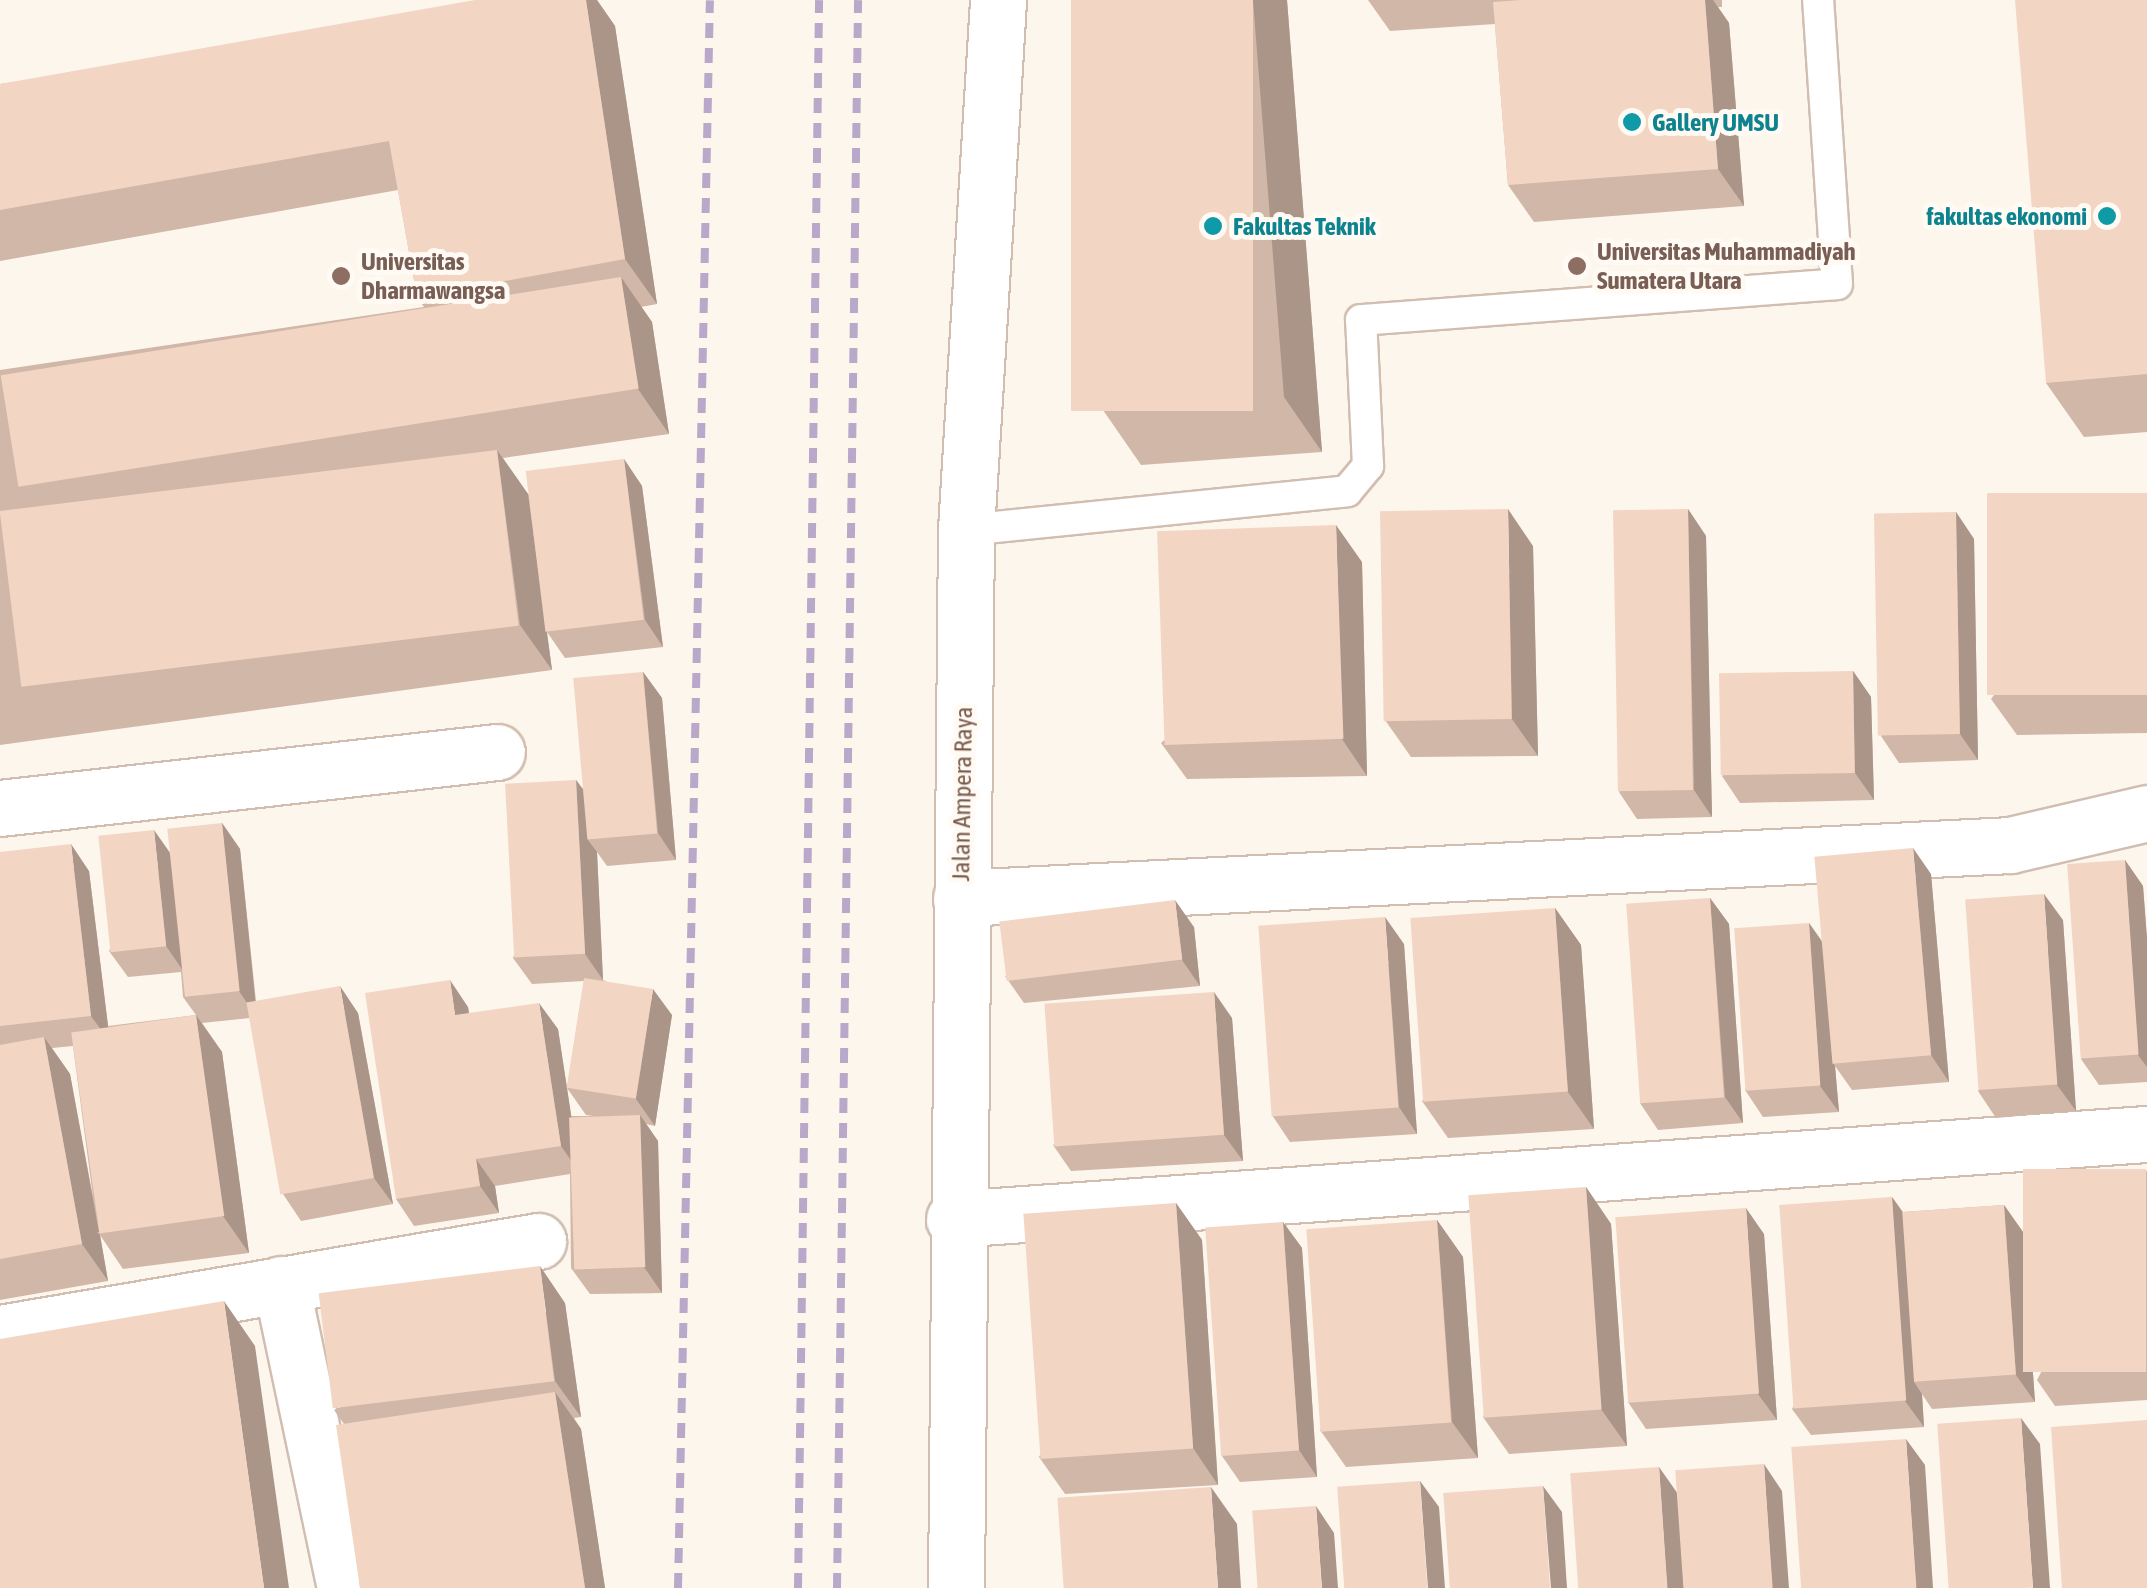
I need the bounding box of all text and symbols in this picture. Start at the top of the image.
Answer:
place label: Gallery UMSU [1652,107,1779,137]
marker: Gallery UMSU [1621,111,1643,133]
place label: fakultas ekonomi [1926,201,2087,231]
marker: fakultas ekonomi [2096,205,2118,227]
place label: Fakultas Teknik [1233,211,1376,241]
marker: Fakultas Teknik [1202,215,1224,237]
place label: Universitas Muhammadiyah Sumatera Utara [1597,237,1856,296]
place label: Universitas Dharmawangsa [361,247,505,306]
marker: Universitas Muhammadiyah Sumatera Utara [1566,255,1588,277]
marker: Universitas Dharmawangsa [330,265,352,287]
street label: Jalan Ampera Raya [945,706,979,882]

